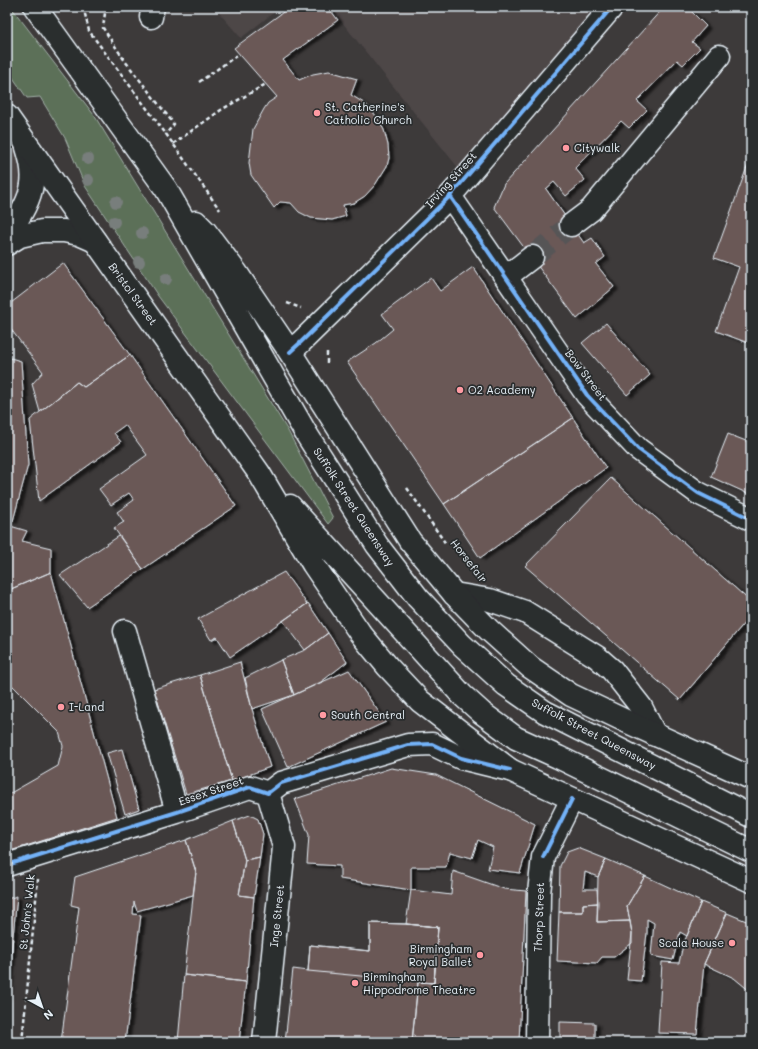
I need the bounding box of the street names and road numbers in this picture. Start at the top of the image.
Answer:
street label: Irving Street [421,148,480,211]
street label: Bristol Street [106,259,161,328]
street label: Bow Street [562,346,611,403]
street label: Suffolk Street Queensway [310,444,399,569]
street label: Horsefair [447,536,491,586]
street label: Suffolk Street Queensway [529,694,659,773]
street label: Essex Street [176,772,246,809]
street label: St John's Walk [15,873,38,950]
street label: Thorp Street [530,882,547,952]
street label: Inge Street [266,884,287,948]

